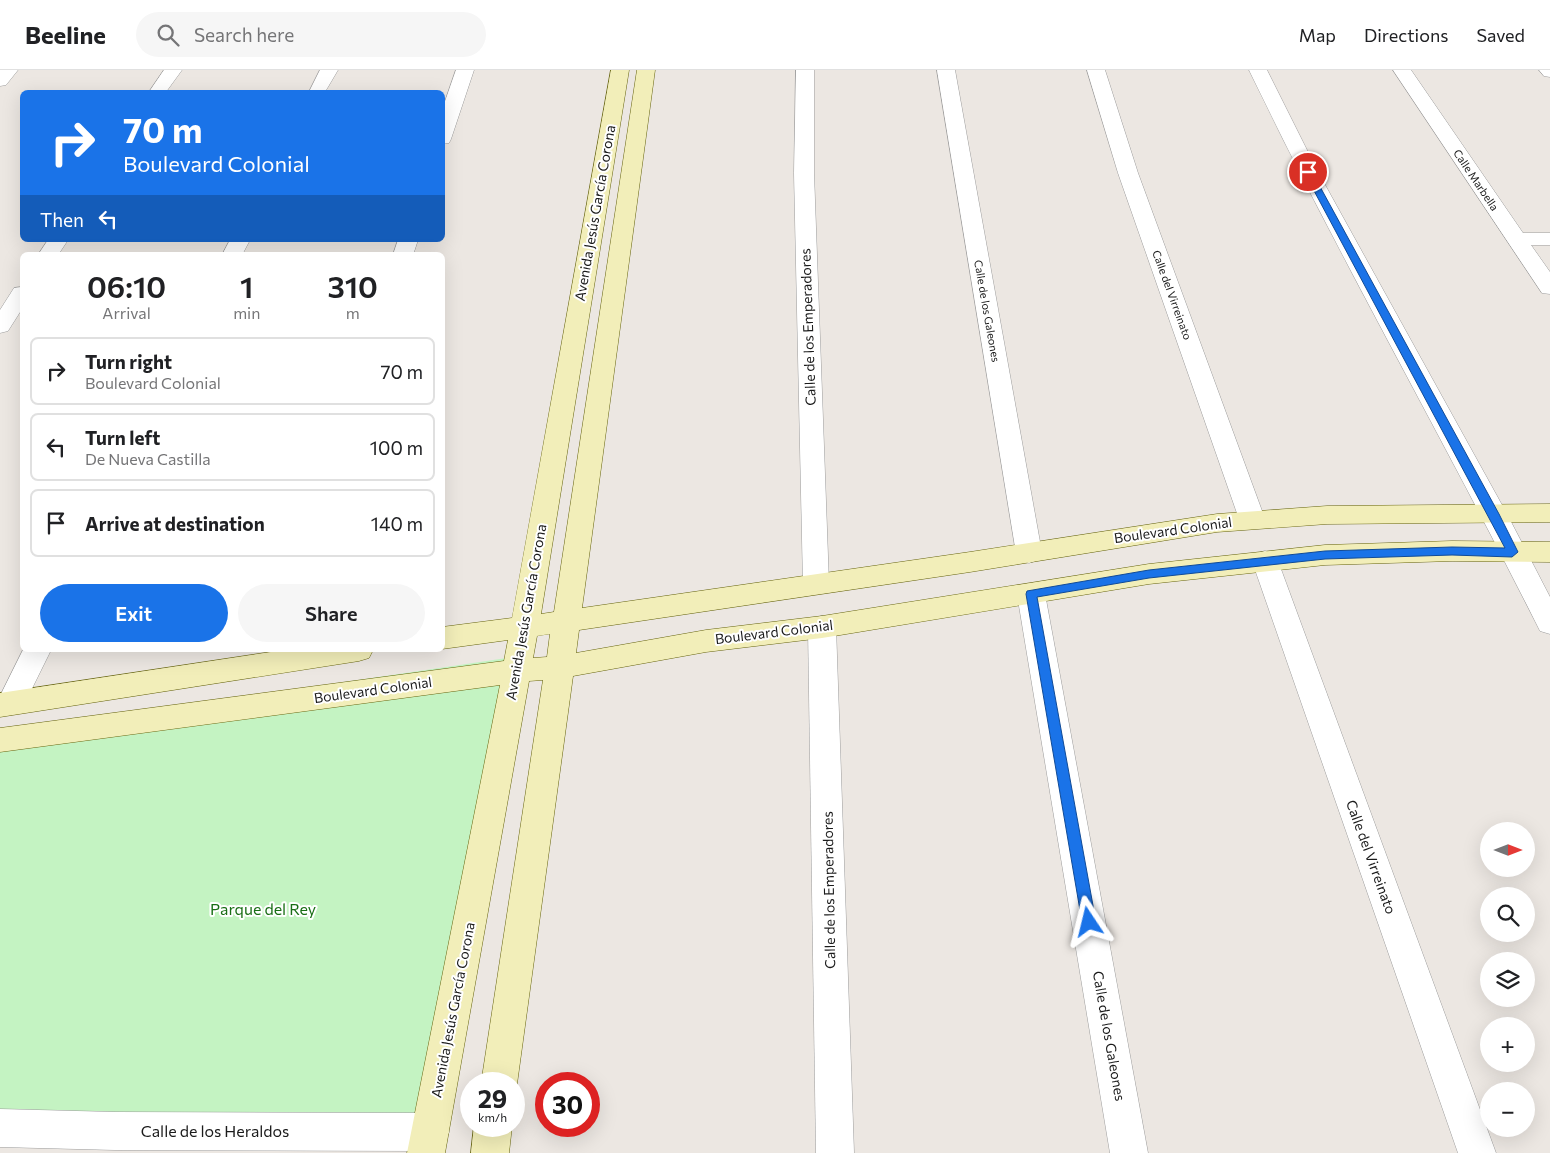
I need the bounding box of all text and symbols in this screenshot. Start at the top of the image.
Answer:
search box [136,12,486,57]
text: Beeline [25,20,106,49]
icon: search [154,21,182,49]
text: Search here [194,23,294,46]
text: Map [1299,24,1336,46]
text: Directions [1364,24,1448,46]
text: Saved [1476,24,1525,46]
text: 70 m [123,107,203,150]
icon: right [40,110,105,175]
street label: Avenida Jesús García Corona [571,124,618,302]
street label: Calle Marbella [1451,147,1502,213]
text: Boulevard Colonial [123,150,310,177]
pin [1287,151,1329,193]
icon: arrive [1294,158,1322,186]
icon: left [94,205,122,233]
text: Then [40,208,84,231]
street label: Calle de los Emperadores [796,248,819,406]
street label: Calle del Virreinato [1150,248,1195,342]
street label: Calle de los Galeones [972,259,1003,363]
text: 06:10 [87,267,166,304]
text: 1 [240,267,253,304]
text: 310 [327,267,378,304]
text: Arrival [102,303,151,322]
text: min [233,303,260,322]
text: m [346,303,360,322]
text: Turn right [85,350,172,373]
icon: right [42,357,70,385]
text: 70 m [380,360,423,383]
text: Boulevard Colonial [85,373,221,392]
text: Turn left [85,426,160,449]
icon: left [42,433,70,461]
text: 100 m [370,436,423,459]
text: De Nueva Castilla [85,449,211,468]
icon: arrive [42,509,70,537]
text: Arrive at destination [85,512,265,535]
text: 140 m [371,512,423,535]
street label: Boulevard Colonial [1113,513,1233,546]
street label: Avenida Jesús García Corona [502,523,549,701]
button: Exit [40,584,228,642]
button: Share [238,584,425,642]
street label: Boulevard Colonial [714,616,834,647]
street label: Boulevard Colonial [313,673,433,706]
street label: Calle del Virreinato [1343,797,1400,916]
street label: Calle de los Emperadores [819,811,838,969]
north arrow [1480,822,1535,878]
map controls [1480,822,1535,1137]
button: search [1480,887,1535,942]
position arrow [1062,895,1114,947]
park label: Parque del Rey [210,899,316,918]
street label: Avenida Jesús García Corona [427,921,478,1099]
button: layers [1480,952,1535,1007]
street label: Calle de los Galeones [1090,970,1129,1102]
button: + [1480,1017,1535,1072]
speed limit sign: 30 [535,1072,600,1137]
button: − [1480,1082,1535,1137]
text: 29 [478,1083,507,1113]
text: km/h [478,1110,507,1124]
street label: Calle de los Heraldos [141,1121,289,1140]

